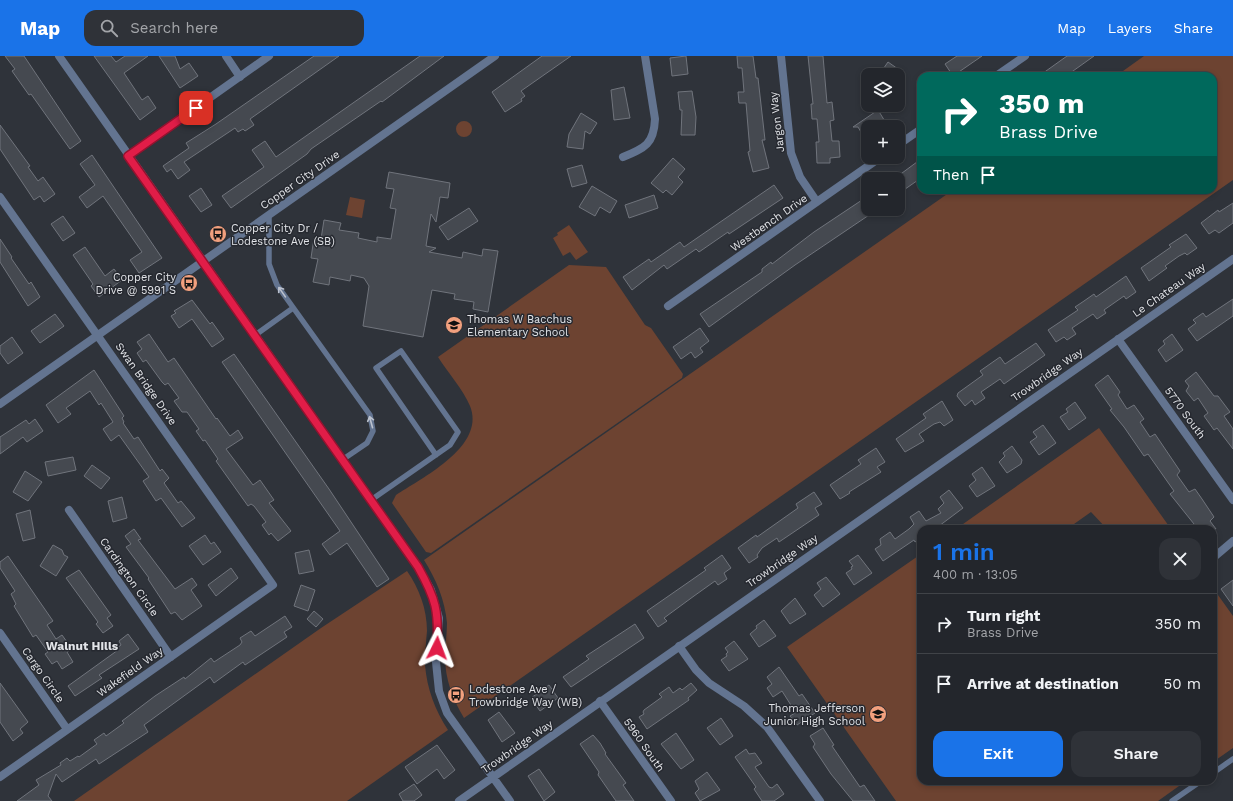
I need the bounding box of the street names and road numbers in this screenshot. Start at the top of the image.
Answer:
street label: Jargon Way [767,91,787,153]
street label: Copper City Drive [258,148,342,212]
street label: Westbench Drive [728,192,810,254]
street label: Le Chateau Way [1130,260,1208,320]
street label: Swan Bridge Drive [113,340,179,428]
street label: Trowbridge Way [1009,345,1086,405]
street label: 5770 South [1162,385,1208,441]
street label: Trowbridge Way [744,531,821,591]
street label: Cardington Circle [97,535,161,619]
street label: Wakefield Way [94,644,166,700]
street label: Cargo Circle [19,645,67,705]
street label: 5960 South [621,716,667,774]
street label: Trowbridge Way [479,717,556,777]

